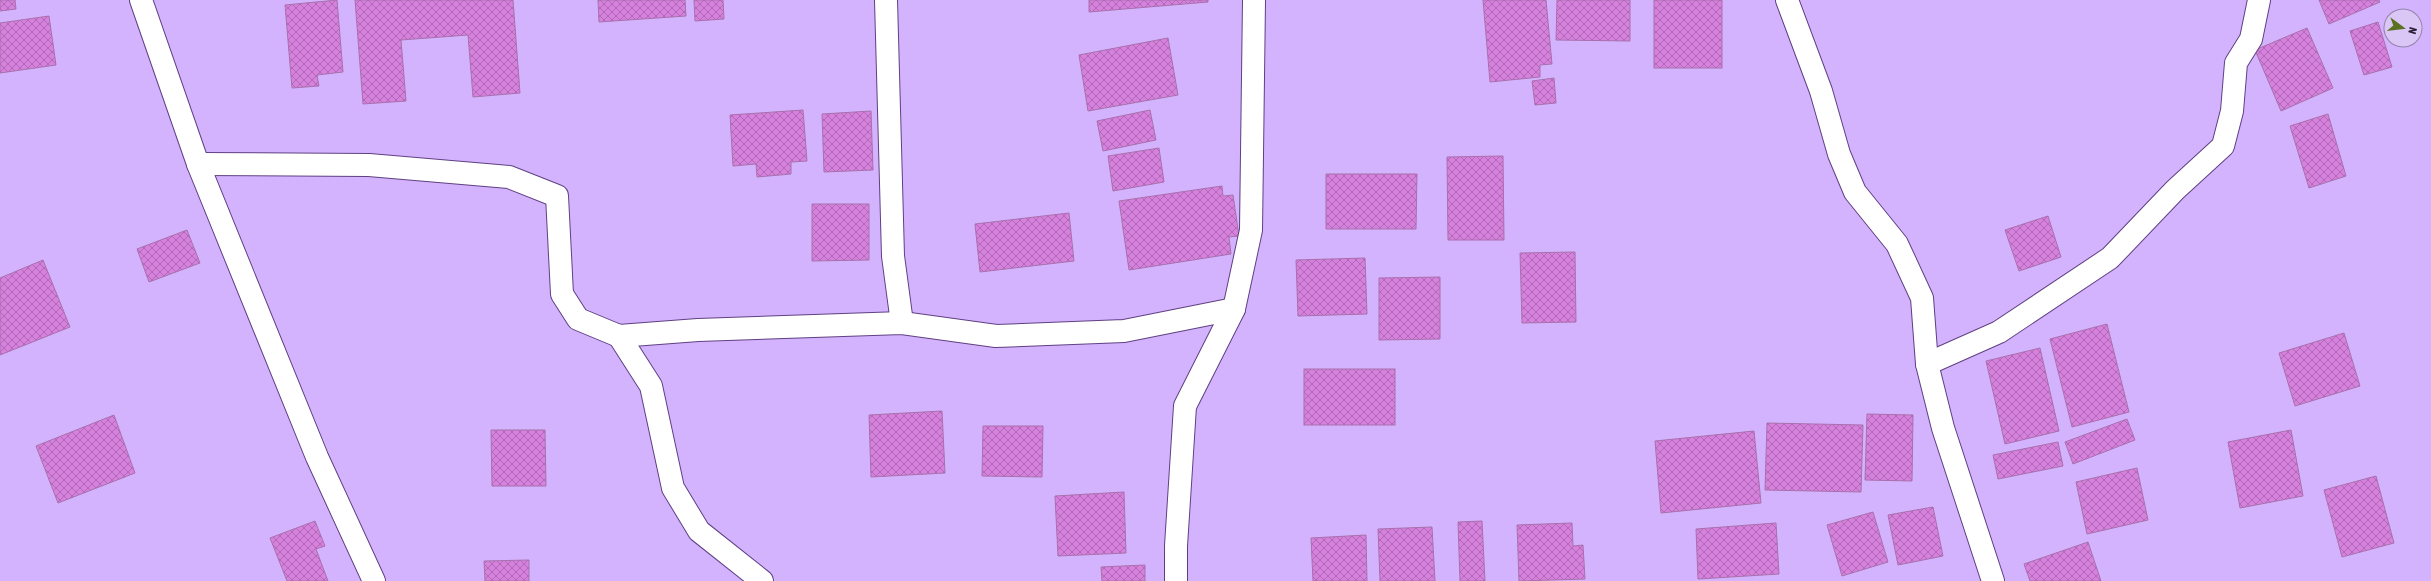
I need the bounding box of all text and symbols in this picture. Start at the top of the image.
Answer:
north arrow [2383,8,2423,48]
text: N [2406,26,2419,35]

